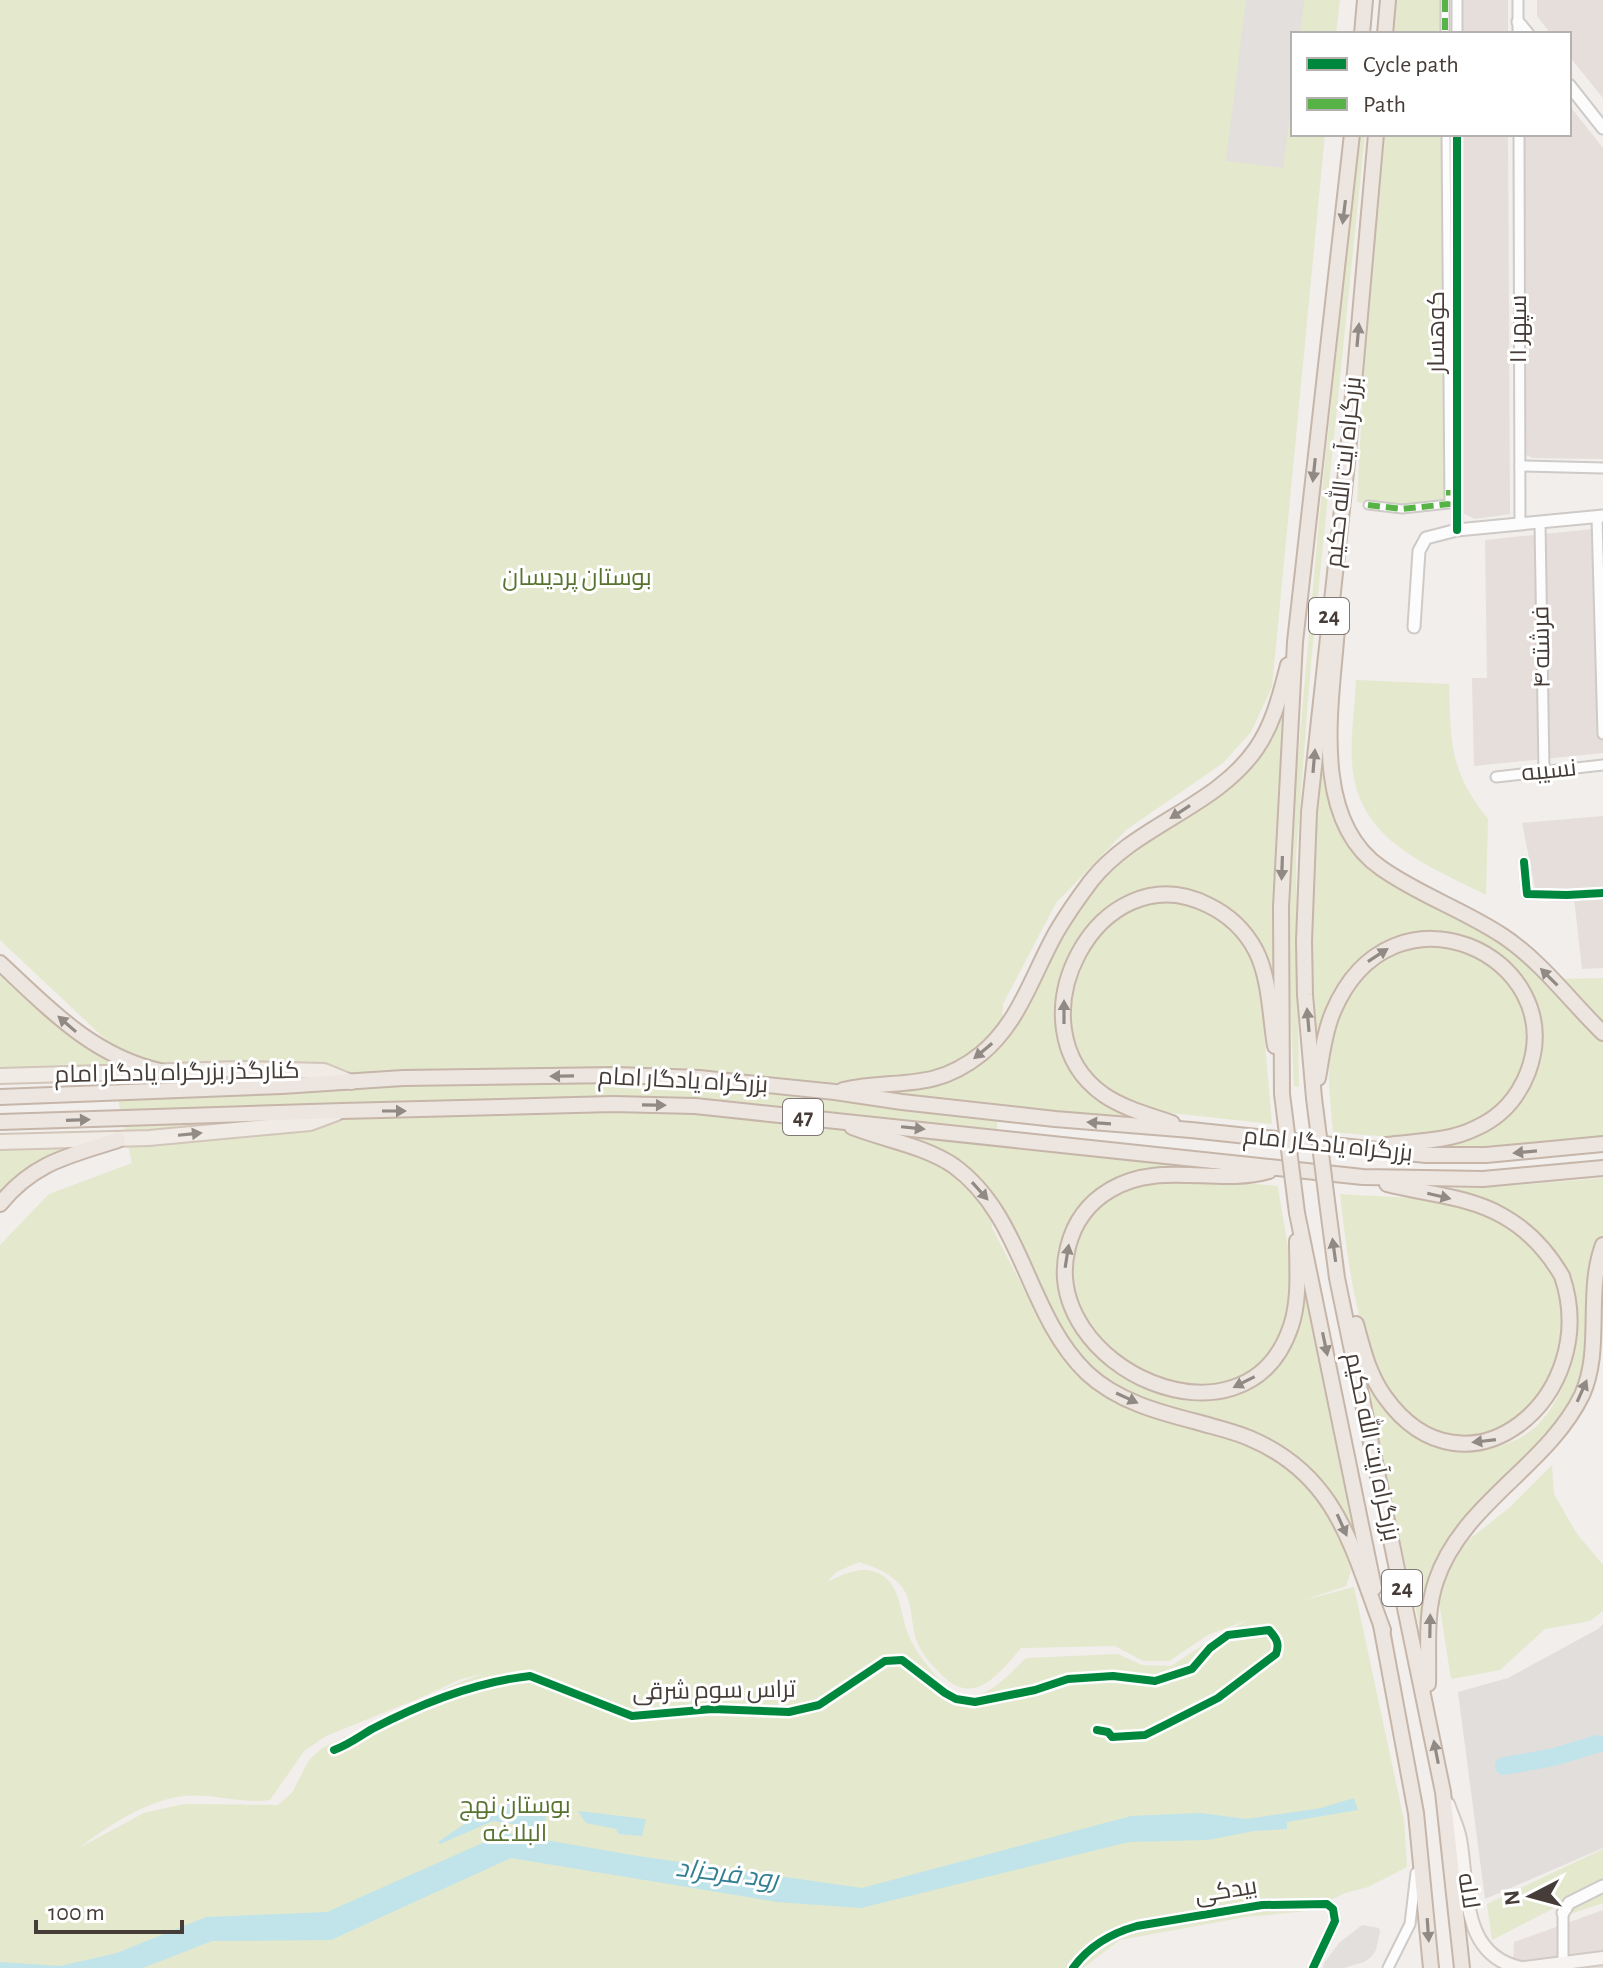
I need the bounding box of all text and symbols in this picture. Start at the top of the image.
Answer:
legend [1291,32,1571,136]
text: Cycle path [1363,53,1459,77]
text: Path [1363,93,1406,117]
one-way arrow [1337,199,1350,224]
street label: کوهسار [1425,291,1449,375]
street label: سپهر ۱۱ [1507,295,1533,363]
one-way arrow [1352,322,1365,347]
street label: بزرگراه آیت الله حکیم [1317,375,1369,569]
one-way arrow [1307,458,1320,483]
park label: بوستان پردیسان [502,566,652,593]
road number: 24 [1309,598,1349,634]
street label: فرشته ۴ [1528,606,1555,688]
one-way arrow [1307,748,1320,773]
street label: نسیبه [1520,756,1578,786]
one-way arrow [1169,804,1191,819]
one-way arrow [1276,856,1289,881]
one-way arrow [1367,949,1389,963]
one-way arrow [1540,968,1559,986]
one-way arrow [1058,999,1070,1024]
one-way arrow [1301,1007,1314,1032]
one-way arrow [57,1016,76,1034]
one-way arrow [973,1042,993,1059]
street label: کنارگذر بزرگراه یادگار امام [54,1059,300,1090]
street label: بزرگراه یادگار امام [597,1065,769,1100]
one-way arrow [549,1070,574,1082]
one-way arrow [642,1099,667,1112]
road number: 47 [783,1099,823,1135]
one-way arrow [382,1104,407,1117]
one-way arrow [66,1113,91,1126]
one-way arrow [1086,1116,1111,1129]
one-way arrow [901,1122,926,1135]
street label: بزرگراه یادگار امام [1242,1124,1414,1169]
one-way arrow [178,1128,203,1141]
one-way arrow [1512,1146,1537,1159]
one-way arrow [971,1181,989,1201]
one-way arrow [1427,1190,1452,1203]
one-way arrow [1327,1237,1340,1262]
one-way arrow [1061,1243,1074,1268]
one-way arrow [1319,1331,1332,1356]
street label: بزرگراه آیت الله حکیم [1337,1350,1409,1544]
one-way arrow [1232,1376,1255,1389]
one-way arrow [1576,1380,1589,1403]
one-way arrow [1115,1391,1138,1405]
one-way arrow [1471,1435,1496,1448]
one-way arrow [1335,1513,1349,1537]
road number: 24 [1382,1570,1422,1606]
one-way arrow [1423,1613,1436,1638]
street label: تراس سوم شرقی [632,1677,797,1707]
one-way arrow [1429,1739,1441,1764]
park label: بوستان نهج البلاغه [459,1794,571,1846]
water label: رود فرحزاد [674,1855,782,1894]
north arrow [1491,1856,1571,1936]
street label: لاله [1453,1871,1483,1911]
street label: بیدکی [1193,1874,1259,1909]
scale bar [36,1884,182,1934]
text: N [1500,1889,1524,1907]
text: 100 m [48,1901,105,1925]
one-way arrow [1422,1918,1435,1943]

